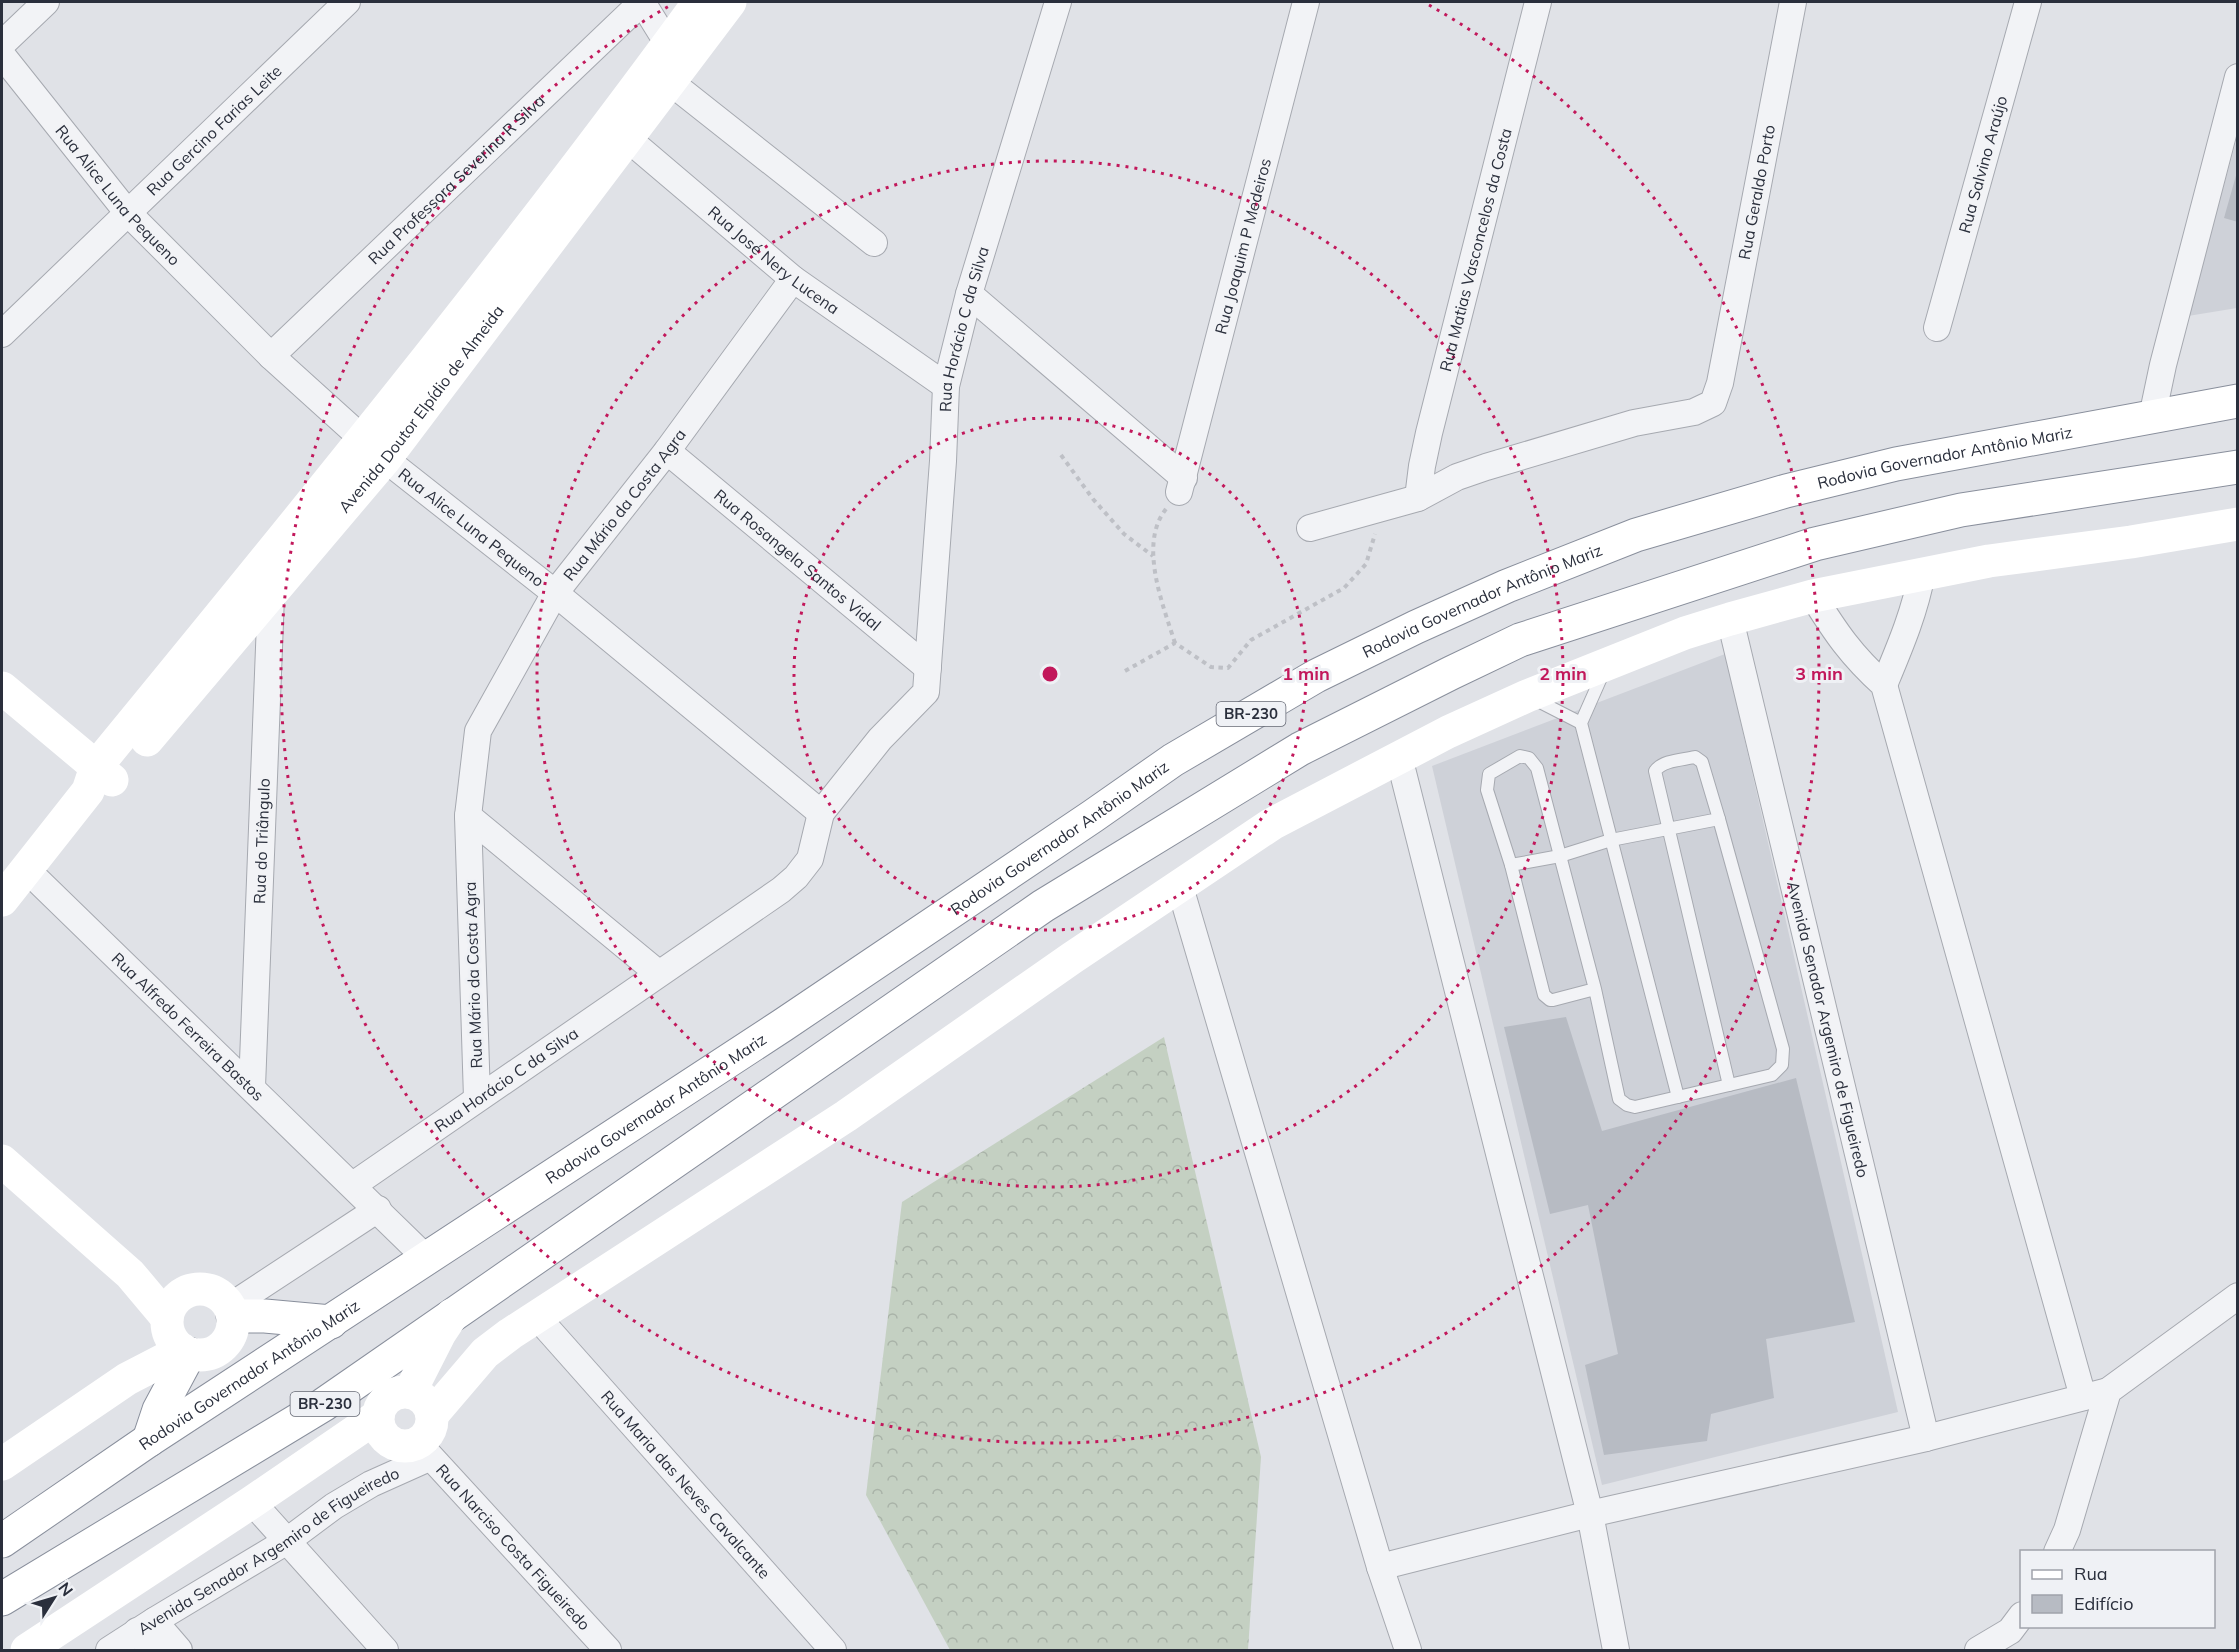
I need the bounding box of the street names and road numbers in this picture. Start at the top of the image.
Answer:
street label: Rua Gercino Farias Leite [142,61,286,200]
street label: Rua Professora Severina R Silva [364,90,549,268]
street label: Rua Salvino Araújo [1954,93,2011,235]
street label: Rua Alice Luna Pequeno [51,121,185,270]
street label: Rua Geraldo Porto [1734,123,1779,261]
street label: Rua Matias Vasconcelos da Costa [1435,126,1516,374]
street label: Rua Joaquim P Medeiros [1210,156,1275,336]
street label: Rua José Nery Lucena [704,201,843,318]
street label: Rua Horácio C da Silva [935,244,993,412]
street label: Avenida Doutor Elpídio de Almeida [334,301,508,517]
street label: Rodovia Governador Antônio Mariz [1815,422,2074,493]
street label: Rua Mário da Costa Agra [559,425,690,585]
street label: Rua Alice Luna Pequeno [395,464,548,591]
street label: Rua Rosangela Santos Vidal [710,485,885,635]
street label: Rodovia Governador Antônio Mariz [1359,539,1605,662]
road number: BR-230 [1216,702,1286,726]
street label: Rodovia Governador Antônio Mariz [947,756,1172,919]
street label: Rua do Triângulo [249,778,274,905]
street label: Avenida Senador Argemiro de Figueiredo [1783,879,1873,1180]
street label: Rua Mário da Costa Agra [460,881,486,1069]
street label: Rua Alfredo Ferreira Bastos [108,948,268,1105]
street label: Rua Horácio C da Silva [430,1023,582,1136]
street label: Rodovia Governador Antônio Mariz [542,1029,770,1188]
street label: Rodovia Governador Antônio Mariz [135,1295,363,1454]
street label: Rua Maria das Neves Cavalcante [597,1386,775,1583]
road number: BR-230 [290,1392,360,1416]
street label: Rua Narciso Costa Figueiredo [432,1460,595,1634]
street label: Avenida Senador Argemiro de Figueiredo [134,1463,402,1639]

